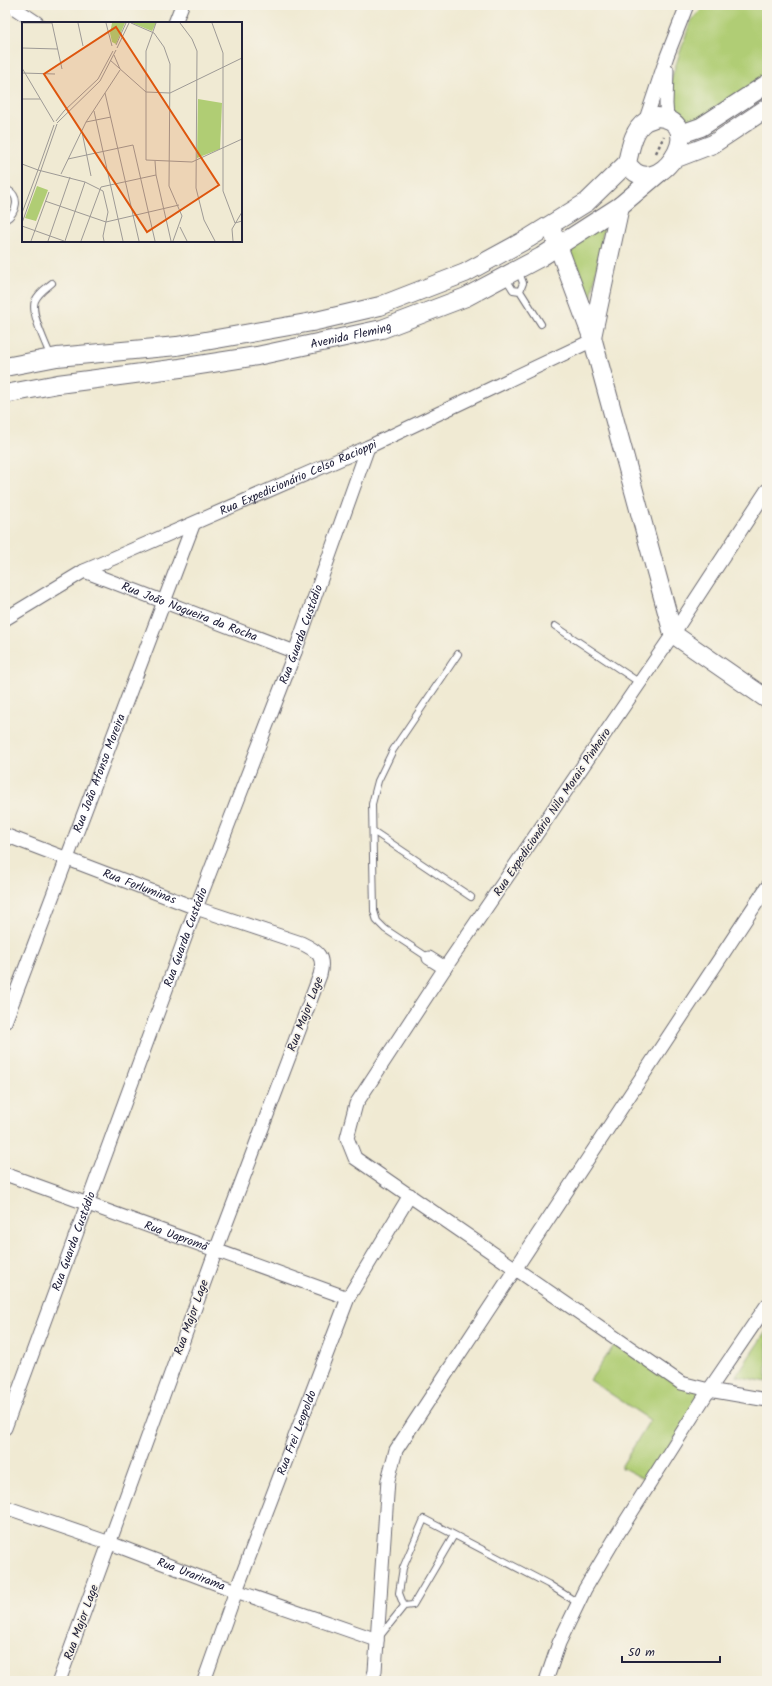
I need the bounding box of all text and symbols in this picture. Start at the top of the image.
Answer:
inset map [22,22,242,242]
street label: Avenida Fleming [309,317,395,354]
street label: Rua Expedicionário Celso Racioppi [217,435,381,521]
street label: Rua João Nogueira da Rocha [119,577,260,647]
street label: Rua Guarda Custódio [274,582,328,687]
street label: Rua João Afonso Moreira [68,711,131,836]
street label: Rua Expedicionário Nilo Morais Pinheiro [489,724,616,900]
street label: Rua Forluminas [100,864,179,910]
street label: Rua Guarda Custódio [159,885,213,990]
street label: Rua Major Lage [282,973,329,1054]
street label: Rua Guarda Custódio [47,1189,101,1294]
street label: Rua Uapromã [141,1216,212,1257]
street label: Rua Major Lage [169,1276,214,1357]
street label: Rua Frei Leopoldo [272,1388,322,1478]
street label: Rua Urarirama [154,1553,228,1596]
street label: Rua Major Lage [59,1581,104,1662]
scale bar [622,1638,720,1664]
text: 50 m [628,1643,655,1662]

